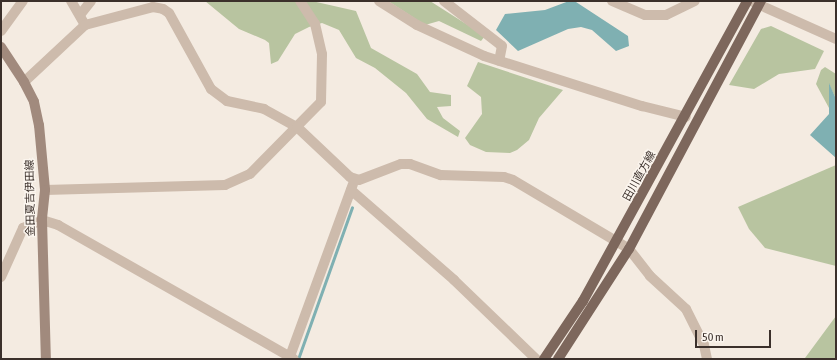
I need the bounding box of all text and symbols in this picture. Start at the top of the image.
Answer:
street label: 田川直方線 [620,149,658,203]
street label: 金田夏吉伊田線 [23,159,37,237]
scale bar [697,322,773,348]
text: 50 m [702,330,724,344]

